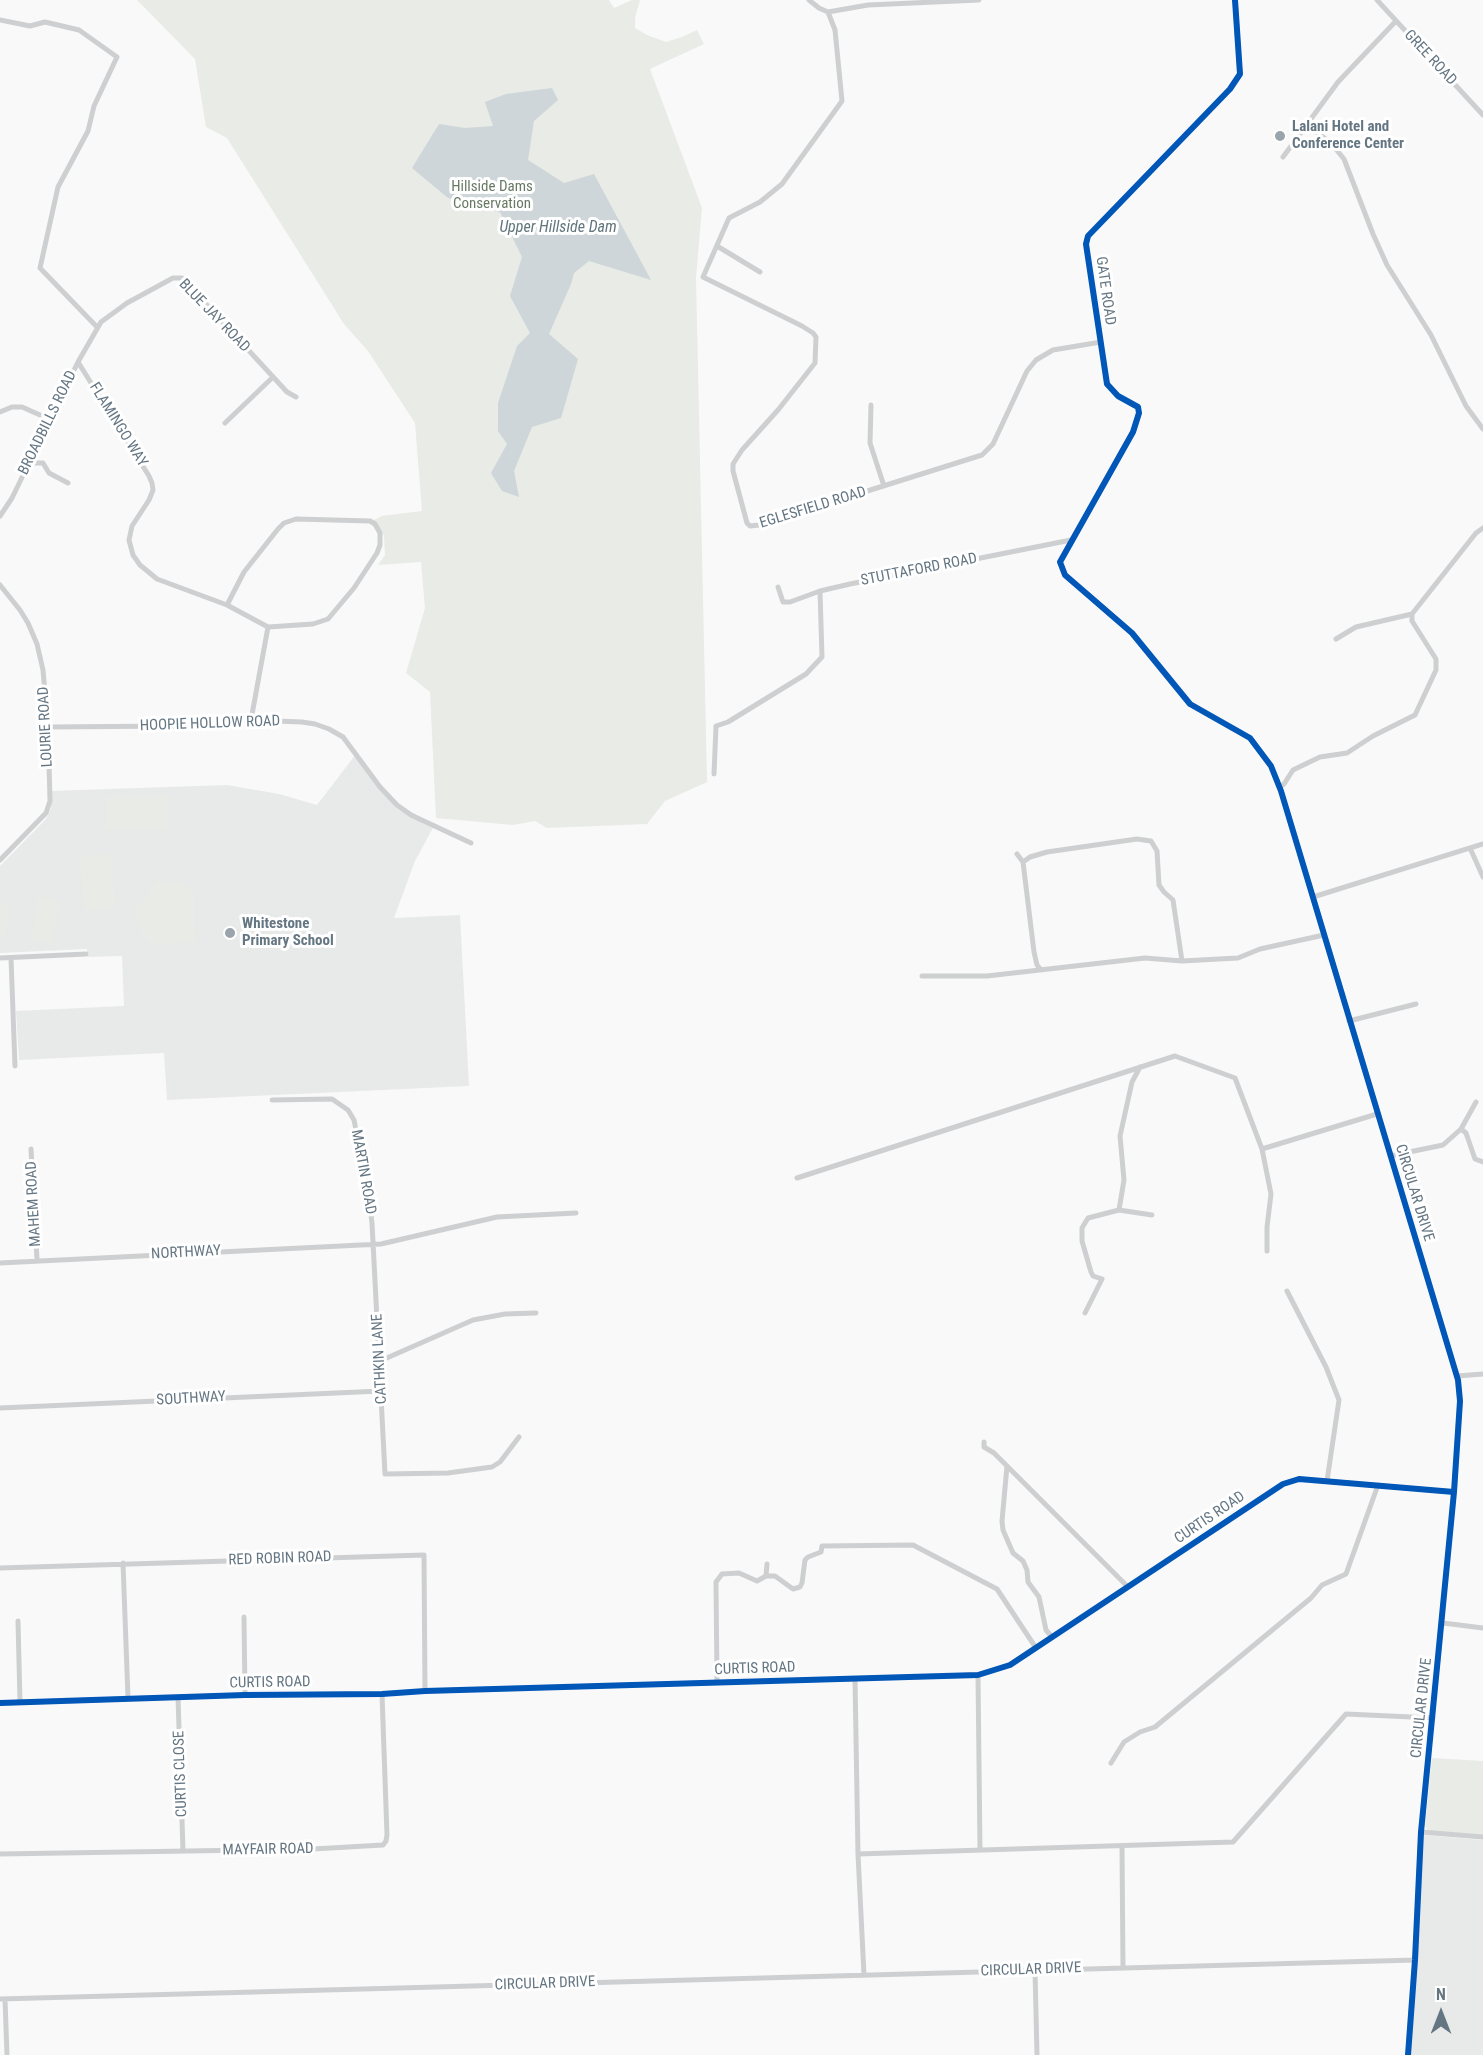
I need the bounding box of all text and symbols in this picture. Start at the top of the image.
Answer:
street label: GREE ROAD [1400,27,1460,89]
place label: Lalani Hotel and Conference Center [1292,118,1404,153]
marker: Lalani Hotel and Conference Center [1273,129,1287,143]
park label: Hillside Dams Conservation [451,178,533,213]
water label: Upper Hillside Dam [499,218,617,238]
street label: GATE ROAD [1091,255,1119,327]
street label: BLUE JAY ROAD [175,276,253,356]
street label: BROADBILLS ROAD [15,368,81,478]
street label: FLAMINGO WAY [85,380,151,470]
street label: EGLESFIELD ROAD [758,483,868,533]
street label: STUTTAFORD ROAD [859,550,979,590]
street label: LOURIE ROAD [35,686,57,768]
street label: HOOPIE HOLLOW ROAD [140,713,280,735]
place label: Whitestone Primary School [242,915,334,950]
marker: Whitestone Primary School [223,926,237,940]
street label: MARTIN ROAD [347,1128,379,1216]
street label: CIRCULAR DRIVE [1391,1142,1437,1244]
street label: MAHEM ROAD [23,1161,45,1247]
street label: NORTHWAY [151,1242,221,1264]
street label: CATHKIN LANE [369,1313,391,1405]
street label: SOUTHWAY [156,1388,226,1410]
street label: CURTIS ROAD [1171,1488,1249,1548]
street label: RED ROBIN ROAD [228,1548,332,1570]
street label: CIRCULAR DRIVE [1408,1657,1436,1759]
street label: CURTIS ROAD [714,1659,796,1679]
street label: CURTIS ROAD [229,1673,311,1693]
street label: CURTIS CLOSE [170,1730,192,1818]
street label: MAYFAIR ROAD [222,1840,314,1860]
street label: CIRCULAR DRIVE [980,1959,1082,1981]
street label: CIRCULAR DRIVE [494,1973,596,1995]
north arrow [1411,1983,1471,2043]
text: N [1436,1985,1446,2004]

